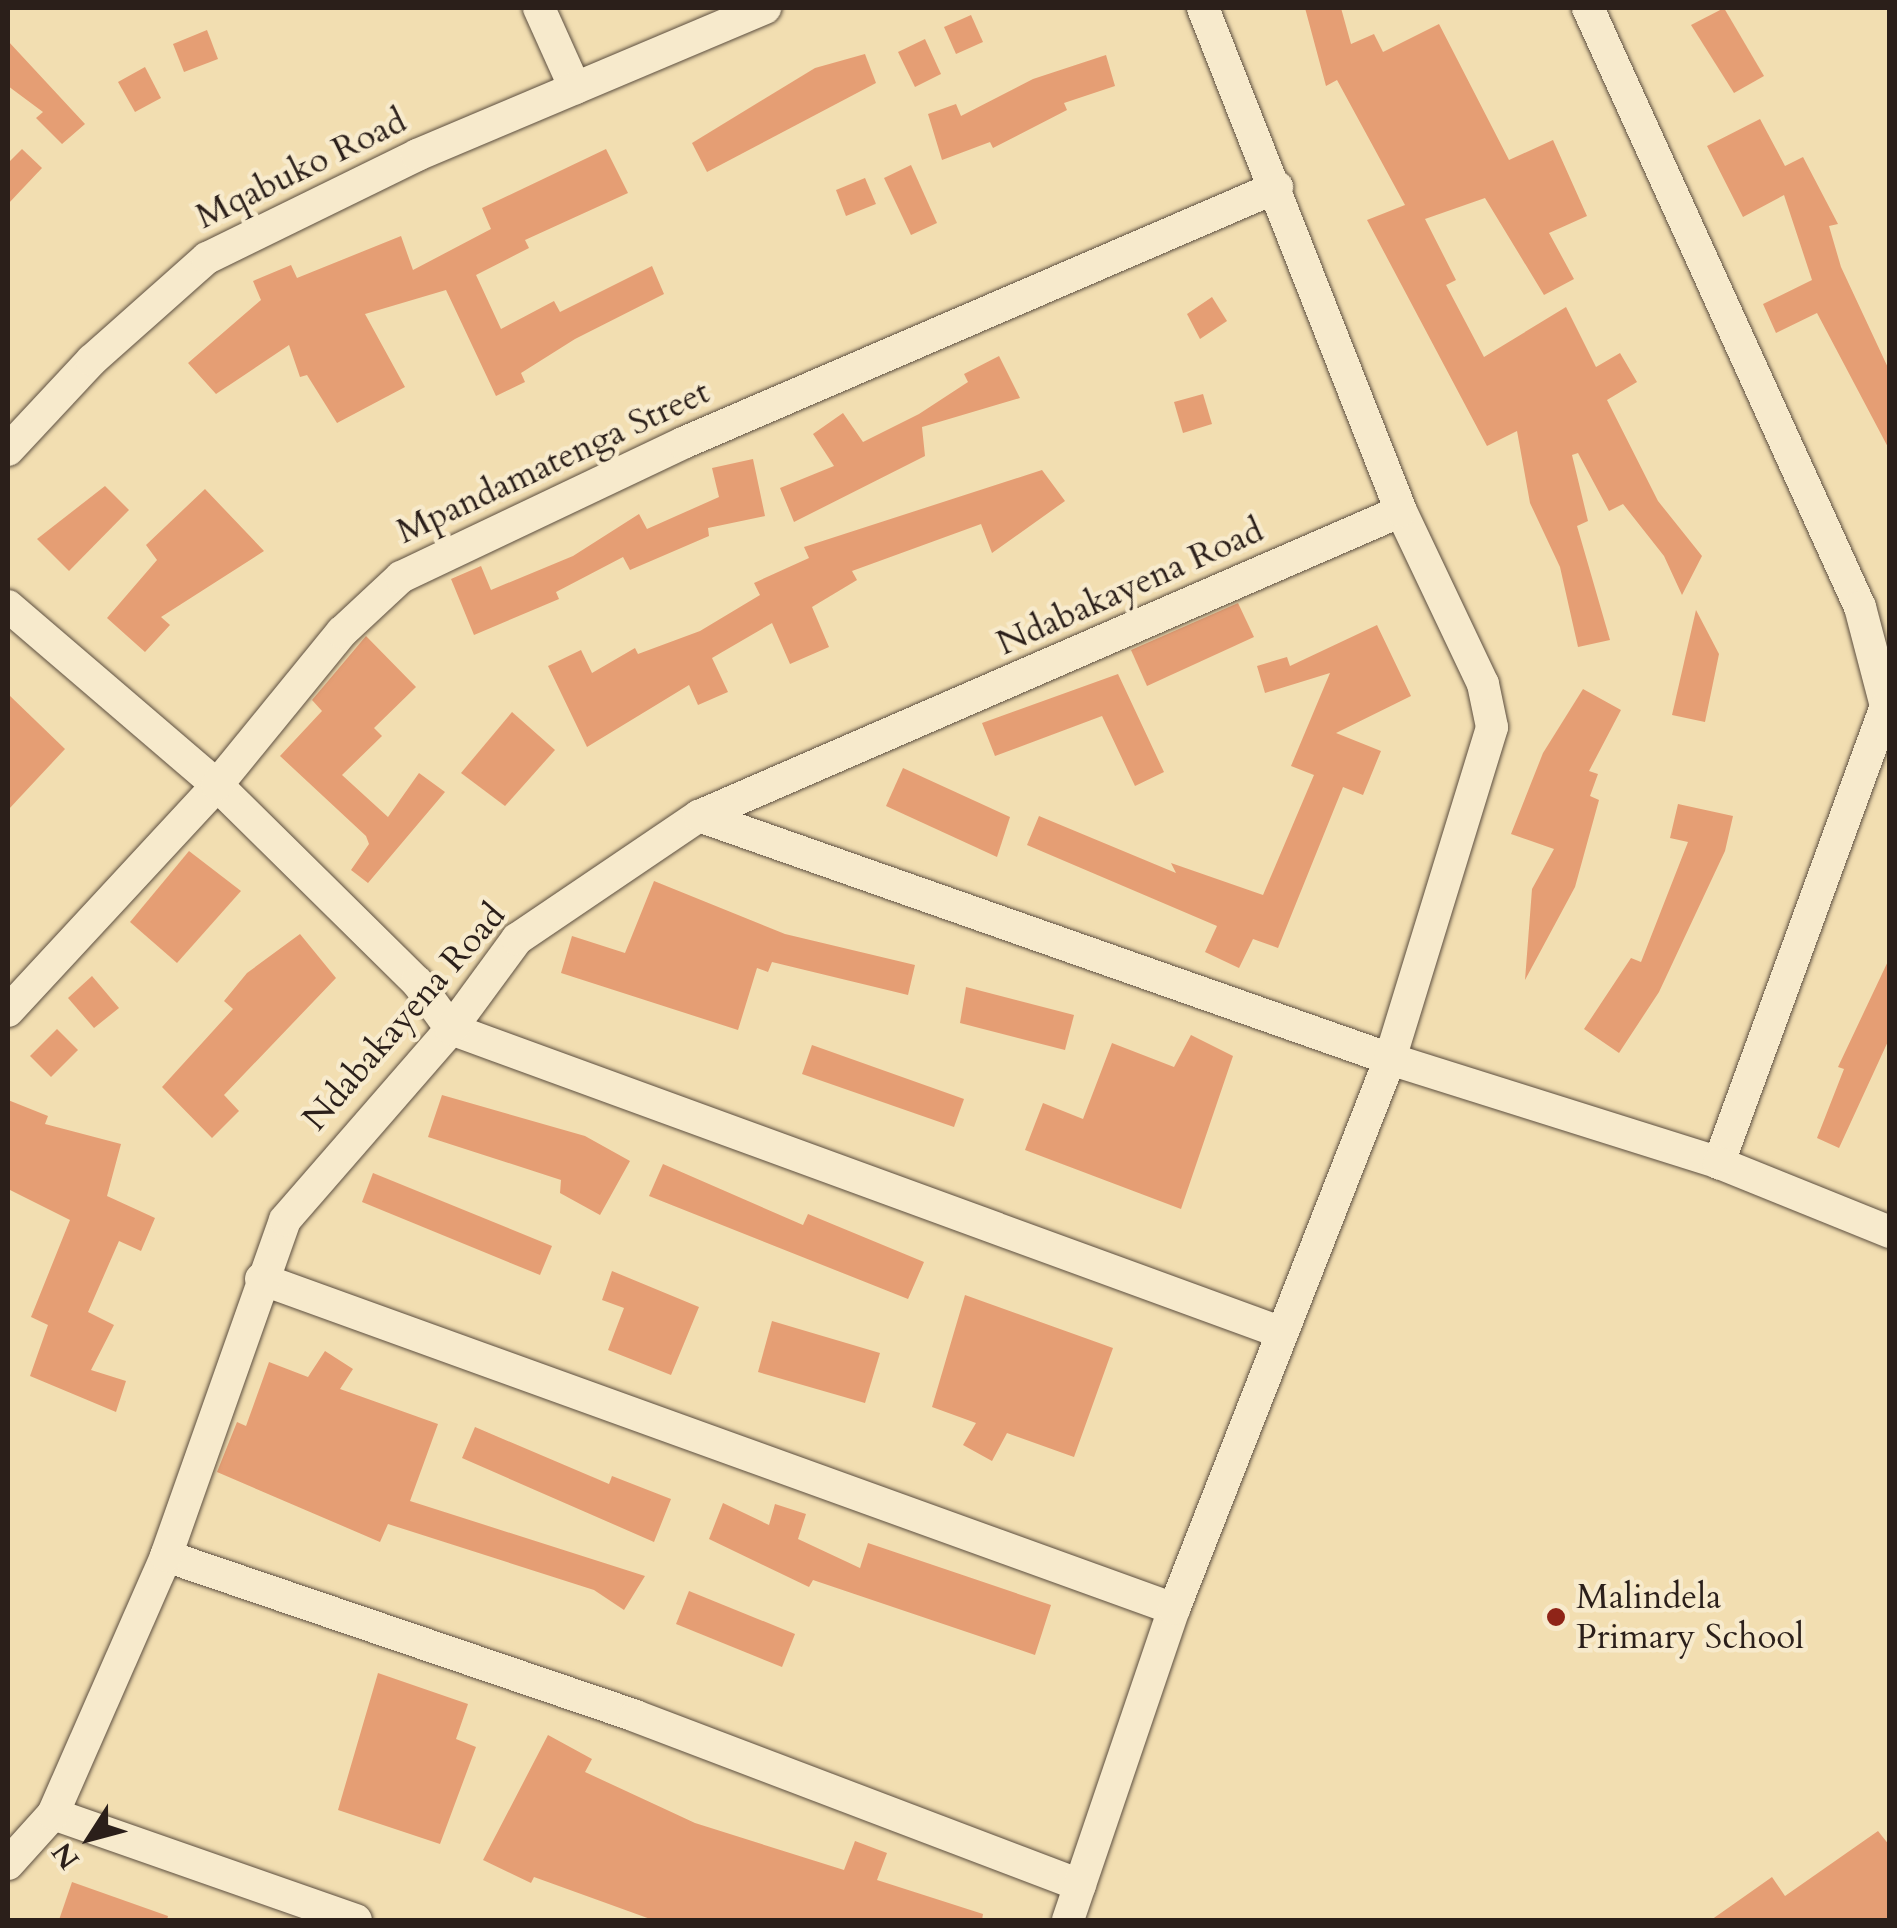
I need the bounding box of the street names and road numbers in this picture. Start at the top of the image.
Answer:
street label: Mqabuko Road [189,100,413,238]
street label: Mpandamatenga Street [390,371,716,553]
street label: Ndabakayena Road [990,509,1270,665]
street label: Ndabakayena Road [294,895,514,1139]

